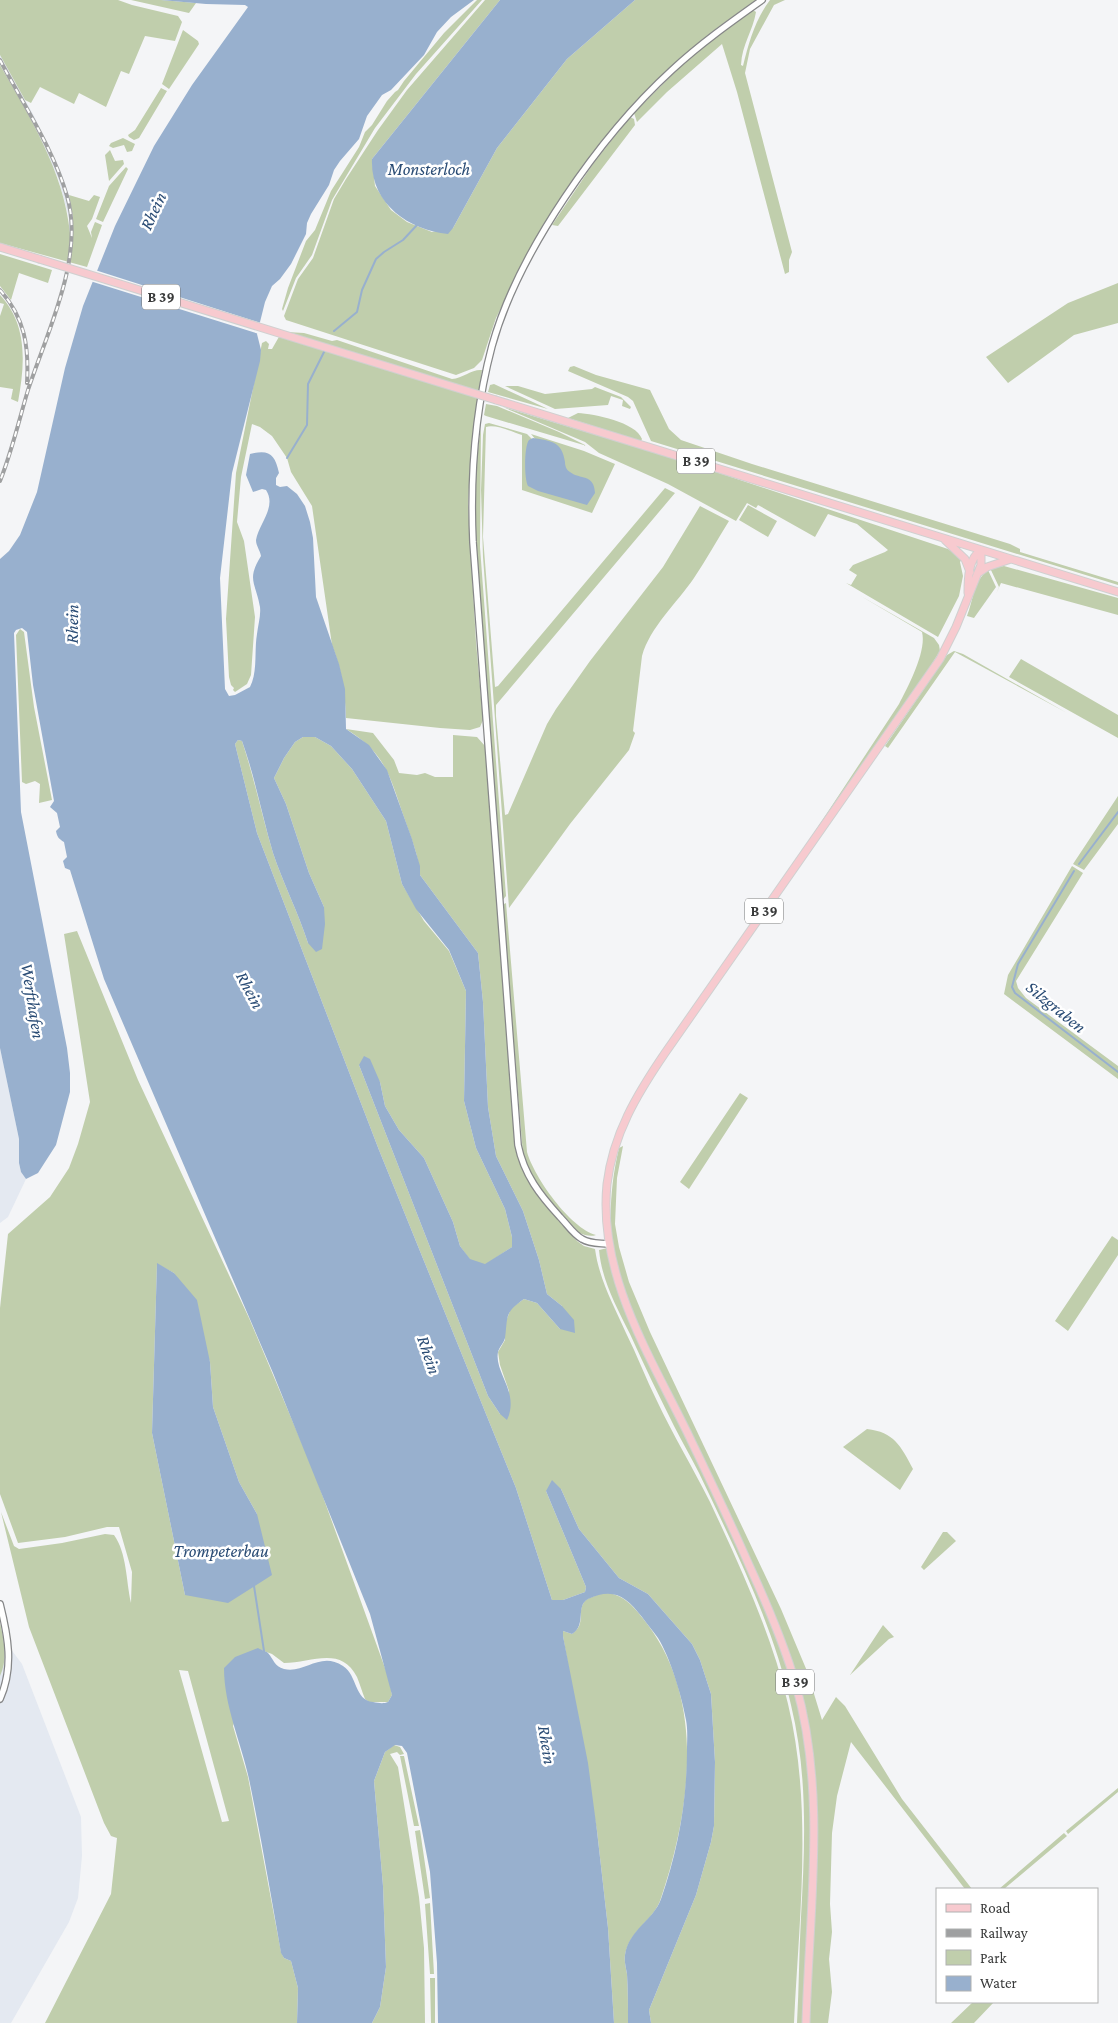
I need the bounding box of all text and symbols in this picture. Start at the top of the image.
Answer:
water label: Monsterloch [387,159,471,179]
water label: Rhein [136,189,170,233]
road number: B 39 [142,284,180,310]
road number: B 39 [677,448,715,474]
water label: Rhein [62,604,82,644]
road number: B 39 [745,898,783,924]
water label: Werfthafen [17,962,49,1040]
water label: Rhein [232,968,268,1012]
water label: Silzgraben [1022,977,1090,1037]
water label: Rhein [413,1333,445,1377]
water label: Trompeterbau [173,1541,269,1561]
road number: B 39 [776,1670,814,1694]
water label: Rhein [534,1724,560,1766]
legend [936,1888,1098,2003]
text: Road [980,1900,1011,1916]
text: Railway [980,1925,1028,1942]
text: Park [980,1950,1007,1966]
text: Water [980,1975,1017,1991]

